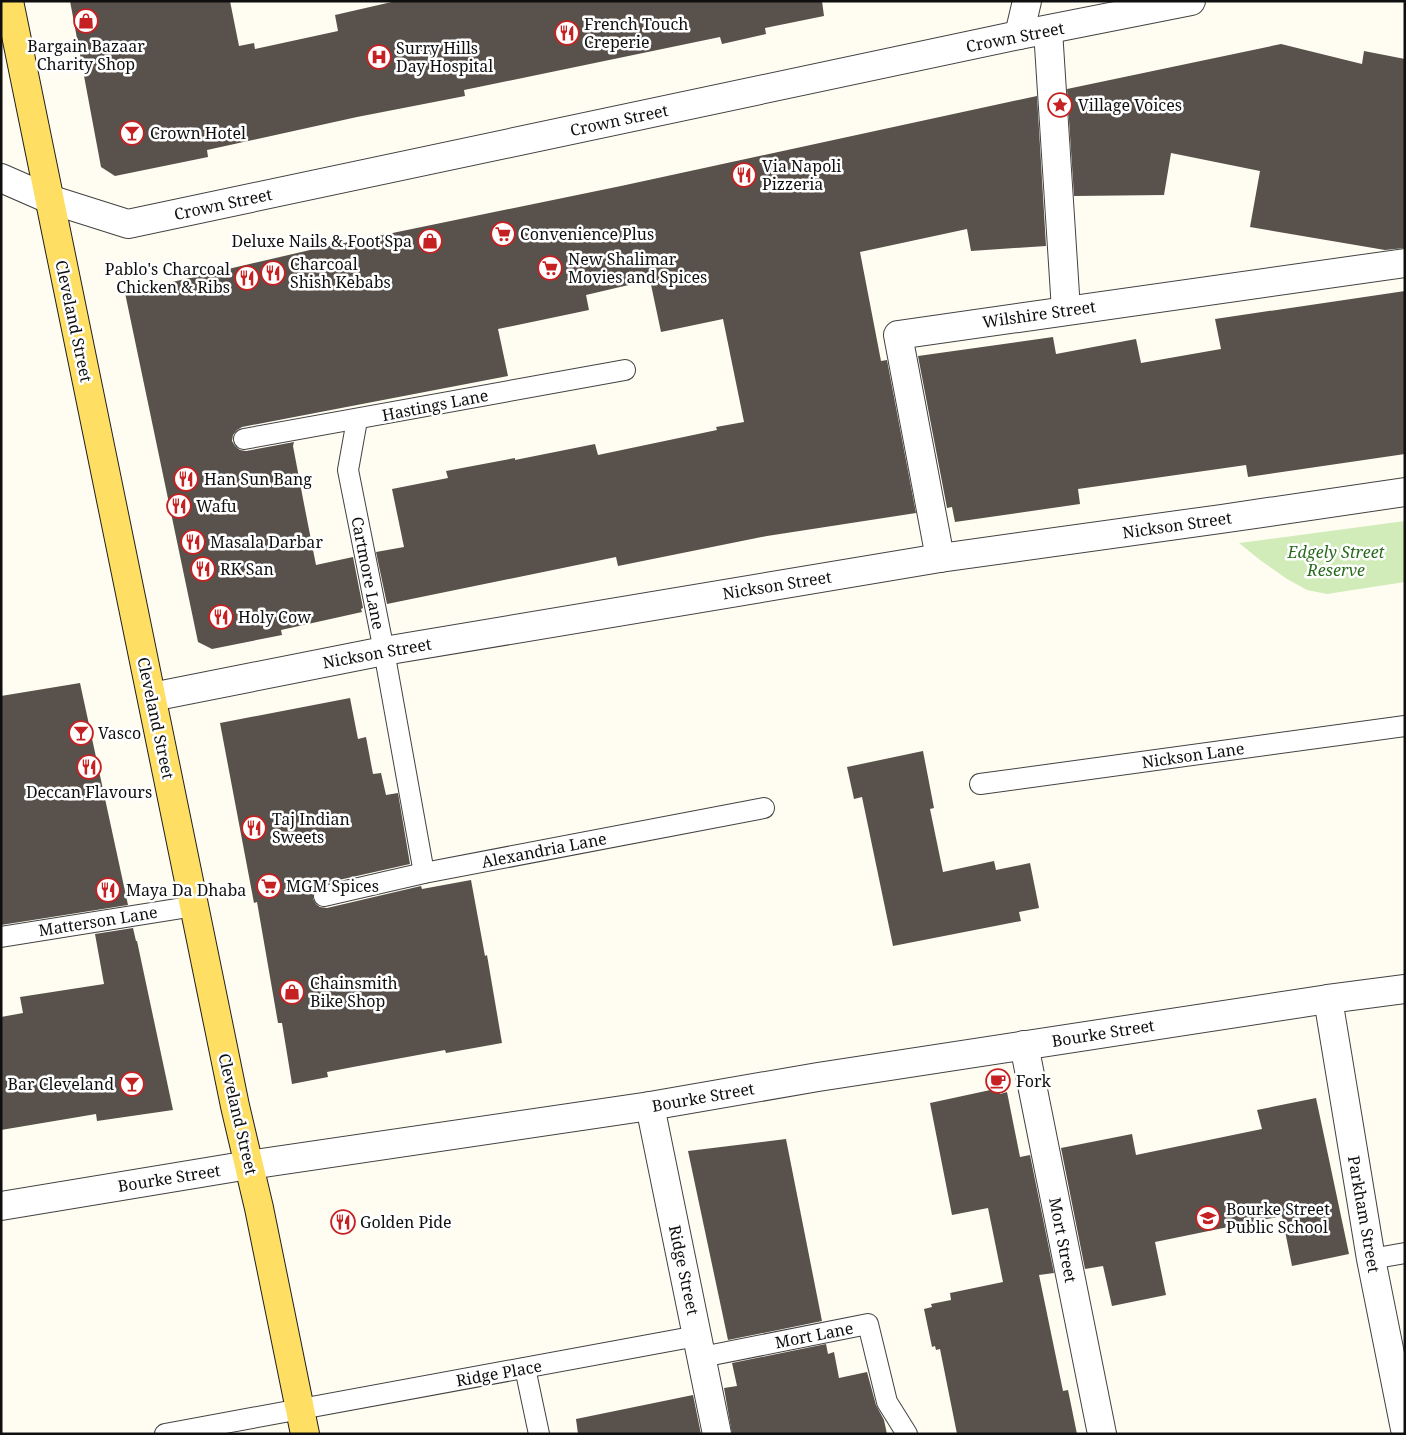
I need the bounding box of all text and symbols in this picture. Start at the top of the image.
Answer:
shop icon: Bargain Bazaar Charity Shop [73,8,99,34]
place label: French Touch Creperie [584,13,688,53]
street label: Crown Street [964,17,1066,57]
restaurant icon: French Touch Creperie [554,20,580,46]
place label: Bargain Bazaar Charity Shop [27,35,145,75]
place label: Surry Hills Day Hospital [396,37,493,77]
hospital icon: Surry Hills Day Hospital [366,44,392,70]
place icon: Village Voices [1047,92,1073,118]
place label: Village Voices [1078,94,1182,116]
street label: Crown Street [568,99,670,141]
bar icon: Crown Hotel [119,120,145,146]
place label: Crown Hotel [150,122,246,144]
place label: Via Napoli Pizzeria [762,155,841,195]
restaurant icon: Via Napoli Pizzeria [731,162,757,188]
street label: Crown Street [172,183,274,225]
supermarket icon: Convenience Plus [490,221,516,247]
place label: Convenience Plus [520,223,654,245]
shop icon: Deluxe Nails & Foot Spa [417,228,443,254]
place label: Deluxe Nails & Foot Spa [231,230,412,252]
place label: New Shalimar Movies and Spices [568,248,707,288]
place label: Charcoal Shish Kebabs [290,253,391,293]
supermarket icon: New Shalimar Movies and Spices [537,255,563,281]
street label: Cleveland Street [50,258,98,384]
place label: Pablo's Charcoal Chicken & Ribs [105,258,230,298]
restaurant icon: Charcoal Shish Kebabs [260,260,286,286]
restaurant icon: Pablo's Charcoal Chicken & Ribs [234,265,260,291]
street label: Wilshire Street [981,295,1097,333]
street label: Hastings Lane [380,384,490,426]
restaurant icon: Han Sun Bang [173,466,199,492]
place label: Han Sun Bang [204,468,312,490]
restaurant icon: Wafu [166,493,192,519]
place label: Wafu [196,495,237,517]
street label: Nickson Street [1121,506,1233,544]
street label: Cartmore Lane [346,515,390,631]
restaurant icon: Masala Darbar [180,529,206,555]
place label: Masala Darbar [210,531,323,553]
park label: Edgely Street Reserve [1287,541,1385,581]
restaurant icon: RK San [190,556,216,582]
place label: RK San [220,558,274,580]
street label: Nickson Street [721,565,833,604]
restaurant icon: Holy Cow [208,604,234,630]
place label: Holy Cow [238,606,311,628]
street label: Nickson Street [321,633,433,673]
street label: Cleveland Street [132,655,180,781]
bar icon: Vasco [68,720,94,746]
place label: Vasco [98,722,141,744]
street label: Nickson Lane [1140,737,1246,773]
restaurant icon: Deccan Flavours [76,754,102,780]
place label: Deccan Flavours [26,781,152,803]
place label: Taj Indian Sweets [272,808,350,848]
restaurant icon: Taj Indian Sweets [241,815,267,841]
street label: Alexandria Lane [480,827,608,873]
supermarket icon: MGM Spices [256,873,282,899]
place label: MGM Spices [286,875,379,897]
restaurant icon: Maya Da Dhaba [95,877,121,903]
place label: Maya Da Dhaba [126,879,246,901]
street label: Matterson Lane [37,901,159,941]
place label: Chainsmith Bike Shop [310,972,398,1012]
shop icon: Chainsmith Bike Shop [279,979,305,1005]
street label: Bourke Street [1050,1014,1156,1052]
street label: Cleveland Street [213,1051,263,1177]
cafe icon: Fork [985,1068,1011,1094]
place label: Fork [1016,1070,1052,1092]
bar icon: Bar Cleveland [119,1071,145,1097]
place label: Bar Cleveland [8,1073,114,1095]
street label: Bourke Street [650,1077,756,1117]
street label: Parkham Street [1343,1154,1385,1275]
street label: Bourke Street [116,1159,222,1197]
street label: Mort Street [1044,1196,1082,1285]
place label: Bourke Street Public School [1226,1198,1330,1238]
school or university icon: Bourke Street Public School [1195,1205,1221,1231]
restaurant icon: Golden Pide [330,1209,356,1235]
place label: Golden Pide [360,1211,452,1233]
street label: Ridge Street [664,1223,704,1317]
street label: Mort Lane [773,1317,855,1353]
street label: Ridge Place [454,1355,544,1391]

